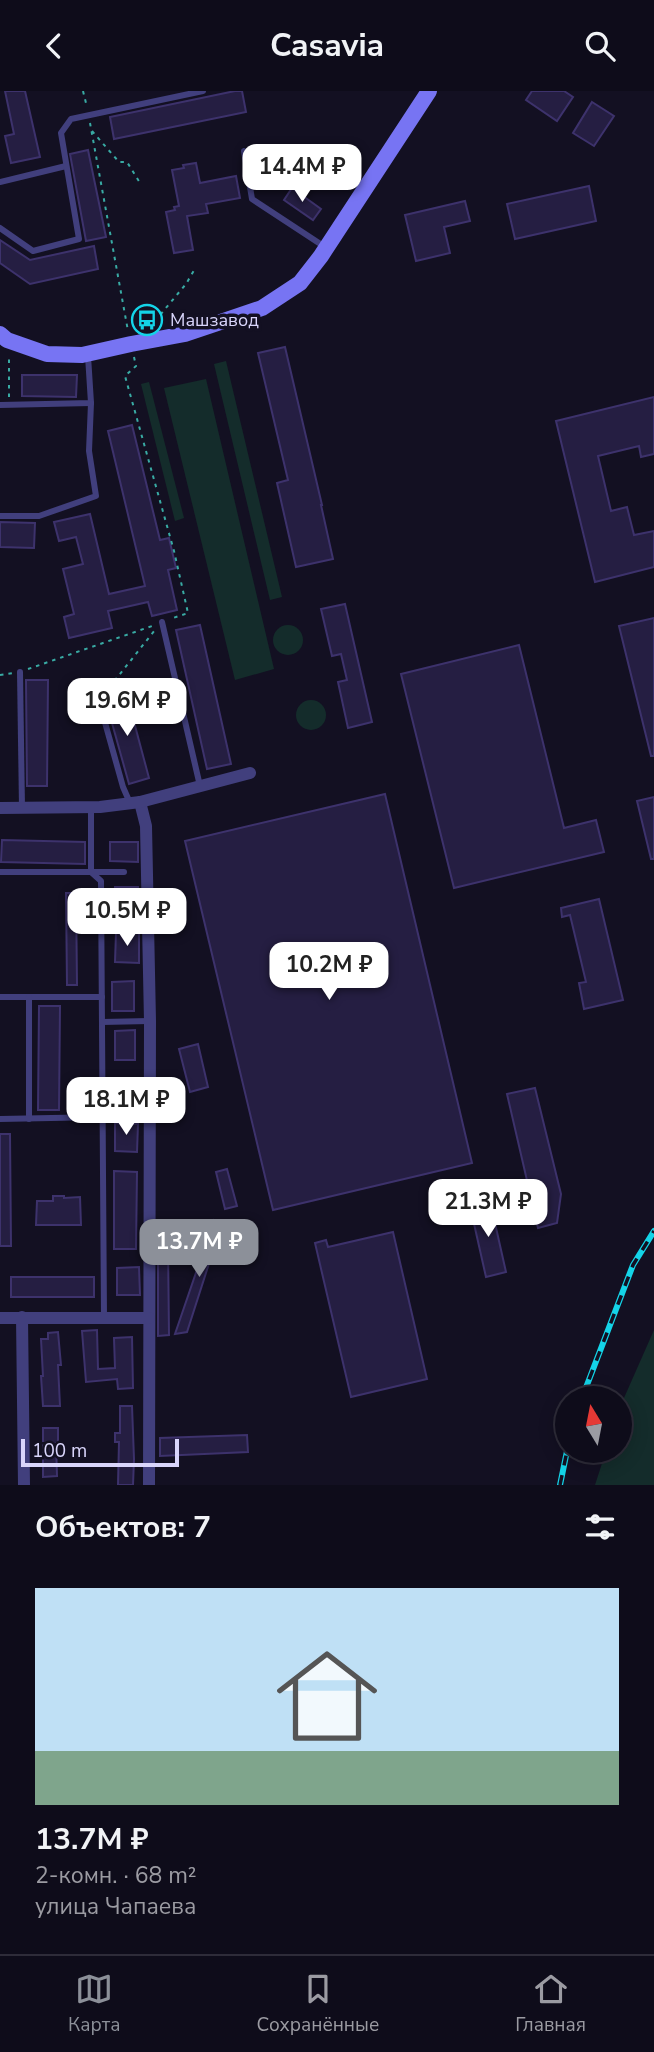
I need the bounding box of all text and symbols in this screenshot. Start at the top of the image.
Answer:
text: Casavia [270,24,384,67]
icon: back [35,27,73,65]
icon: search [581,27,619,65]
pin: 14.4M ₽ [237,145,367,204]
text: 14.4M ₽ [258,151,346,182]
bus stop icon: Машзавод [130,303,164,337]
place label: Машзавод [170,308,259,332]
pin: 19.6M ₽ [62,679,192,738]
text: 19.6M ₽ [83,685,171,716]
pin: 10.5M ₽ [62,889,192,948]
text: 10.5M ₽ [83,895,171,926]
pin: 10.2M ₽ [264,943,394,1002]
text: 10.2M ₽ [285,949,373,980]
pin: 18.1M ₽ [61,1077,191,1137]
text: 18.1M ₽ [82,1084,170,1115]
pin: 21.3M ₽ [423,1179,553,1239]
text: 21.3M ₽ [444,1186,532,1217]
pin: 13.7M ₽ [134,1219,264,1279]
text: 13.7M ₽ [155,1226,243,1257]
north arrow [555,1386,632,1463]
map controls [555,1386,632,1463]
scale bar [21,1436,178,1468]
text: 100 m [32,1438,87,1464]
text: Объектов: 7 [35,1507,211,1548]
icon: filters [581,1508,619,1546]
icon: home [264,1633,390,1759]
text: 13.7M ₽ [35,1819,149,1860]
text: 2-комн. · 68 m² [35,1860,197,1891]
text: улица Чапаева [35,1891,196,1922]
tab: Карта [68,1970,120,2038]
tab: Сохранённые [256,1970,379,2038]
tab: Главная [515,1970,586,2038]

